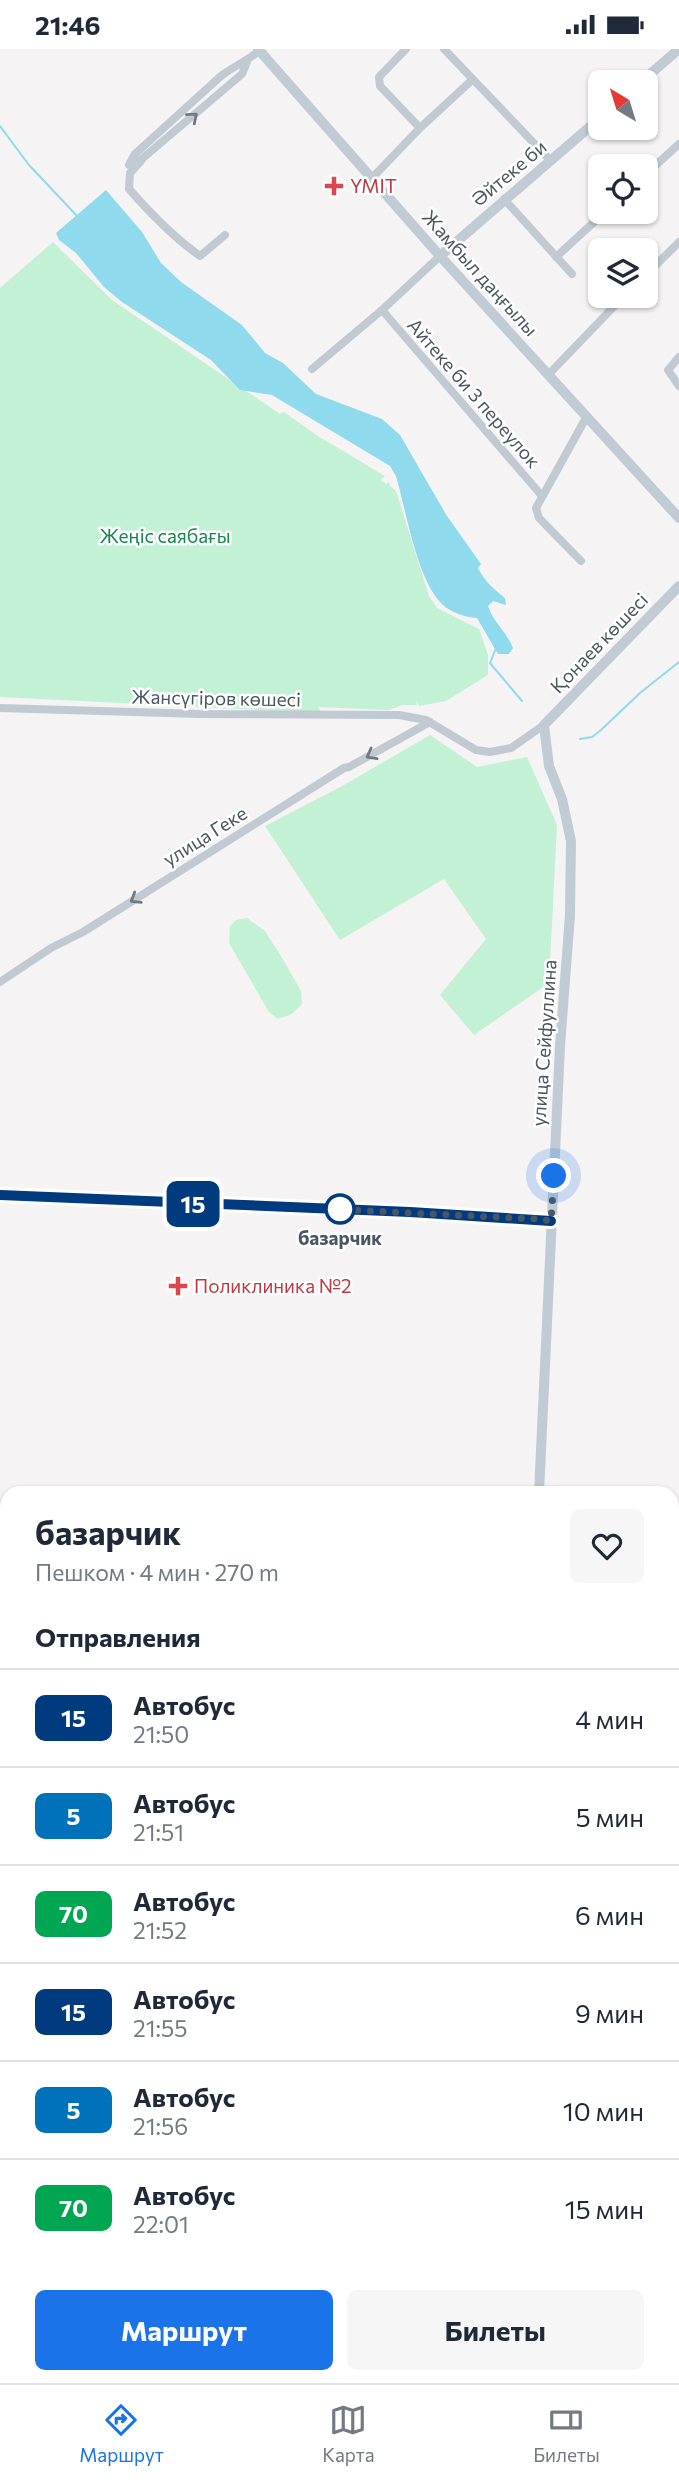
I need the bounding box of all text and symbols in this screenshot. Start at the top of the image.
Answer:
text: 21:46 [35,9,100,40]
north arrow [588,70,658,140]
map controls [588,70,658,308]
one-way arrow [184,113,197,125]
street label: Әйтеке би [467,135,551,211]
button: locate [588,154,658,224]
place label: YMIT [350,174,397,197]
marker: YMIT [324,176,344,196]
street label: Жамбыл даңғылы [418,205,543,341]
button: layers [588,238,658,308]
street label: Айтеке би 3 переулок [403,313,545,472]
park label: Жеңіс саябағы [100,524,230,547]
street label: Қонаев көшесі [545,588,652,698]
street label: Жансүгіров көшесі [131,685,301,710]
one-way arrow [365,747,378,761]
street label: улица Геке [158,801,251,870]
one-way arrow [129,890,142,903]
street label: улица Сейфуллина [526,959,561,1127]
your location [536,1158,571,1193]
line badge: 15 [162,1181,224,1227]
text: 15 [181,1189,205,1218]
marker: базарчик [325,1194,355,1224]
place label: базарчик [298,1226,382,1249]
place label: Поликлиника №2 [194,1274,351,1297]
marker: Поликлиника №2 [168,1276,188,1296]
button: heart [570,1509,644,1583]
text: базарчик [35,1511,181,1552]
text: Пешком · 4 мин · 270 m [35,1558,279,1586]
text: Отправления [35,1621,201,1652]
text: Автобус [133,1689,235,1720]
text: 15 [61,1703,86,1732]
text: 4 мин [575,1703,644,1734]
text: 21:50 [133,1720,189,1748]
text: Автобус [133,1787,235,1818]
text: 5 [67,1801,81,1830]
text: 5 мин [576,1801,644,1832]
text: 21:51 [133,1818,184,1846]
text: Автобус [133,1885,235,1916]
text: 70 [59,1899,88,1928]
text: 6 мин [575,1899,644,1930]
text: 21:52 [133,1916,187,1944]
text: Автобус [133,1983,235,2014]
text: 15 [61,1997,86,2026]
text: 9 мин [575,1997,644,2028]
text: 21:55 [133,2014,187,2042]
text: Автобус [133,2081,235,2112]
text: 5 [67,2095,81,2124]
text: 10 мин [563,2095,644,2126]
text: 21:56 [133,2112,188,2140]
text: Автобус [133,2179,235,2210]
text: 70 [59,2193,88,2222]
text: 15 мин [565,2193,644,2224]
text: 22:01 [133,2210,189,2238]
button: Маршрут [35,2290,333,2370]
button: Билеты [347,2290,644,2370]
tab: Маршрут [79,2401,164,2466]
tab: Карта [322,2401,375,2466]
tab: Билеты [533,2401,600,2466]

